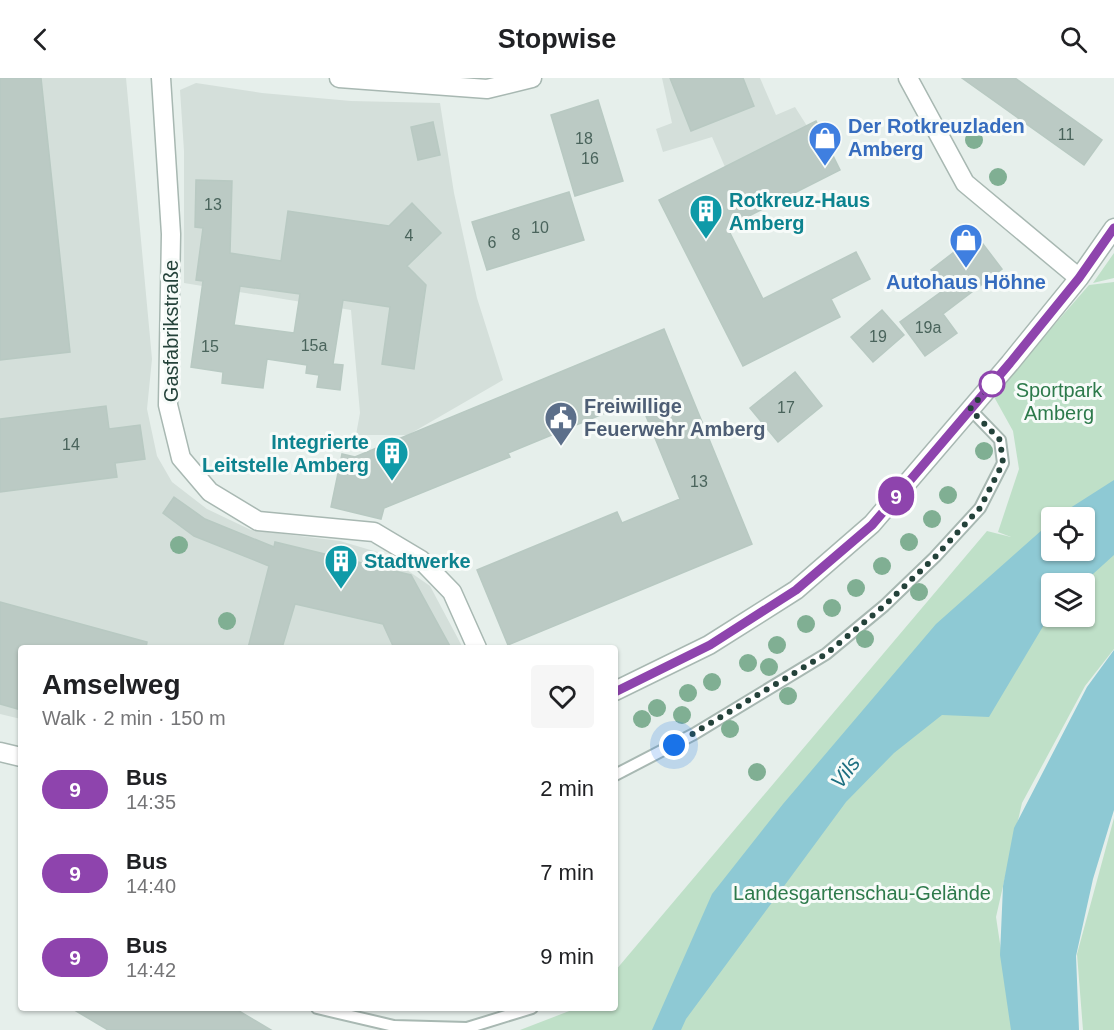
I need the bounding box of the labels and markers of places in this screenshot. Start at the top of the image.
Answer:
place label: Der Rotkreuzladen Amberg [848,115,1025,160]
shop icon: Der Rotkreuzladen Amberg [807,120,843,167]
place label: Rotkreuz-Haus Amberg [729,189,870,234]
building icon: Rotkreuz-Haus Amberg [688,193,724,240]
shop icon: Autohaus Höhne [948,222,984,269]
place label: Autohaus Höhne [886,271,1046,293]
unlabelled marker [979,371,1005,397]
place label: Freiwillige Feuerwehr Amberg [584,395,766,440]
public building icon: Freiwillige Feuerwehr Amberg [543,400,579,447]
place label: Integrierte Leitstelle Amberg [202,431,369,476]
building icon: Integrierte Leitstelle Amberg [374,435,410,482]
building icon: Stadtwerke [323,543,359,590]
place label: Stadtwerke [364,550,471,572]

